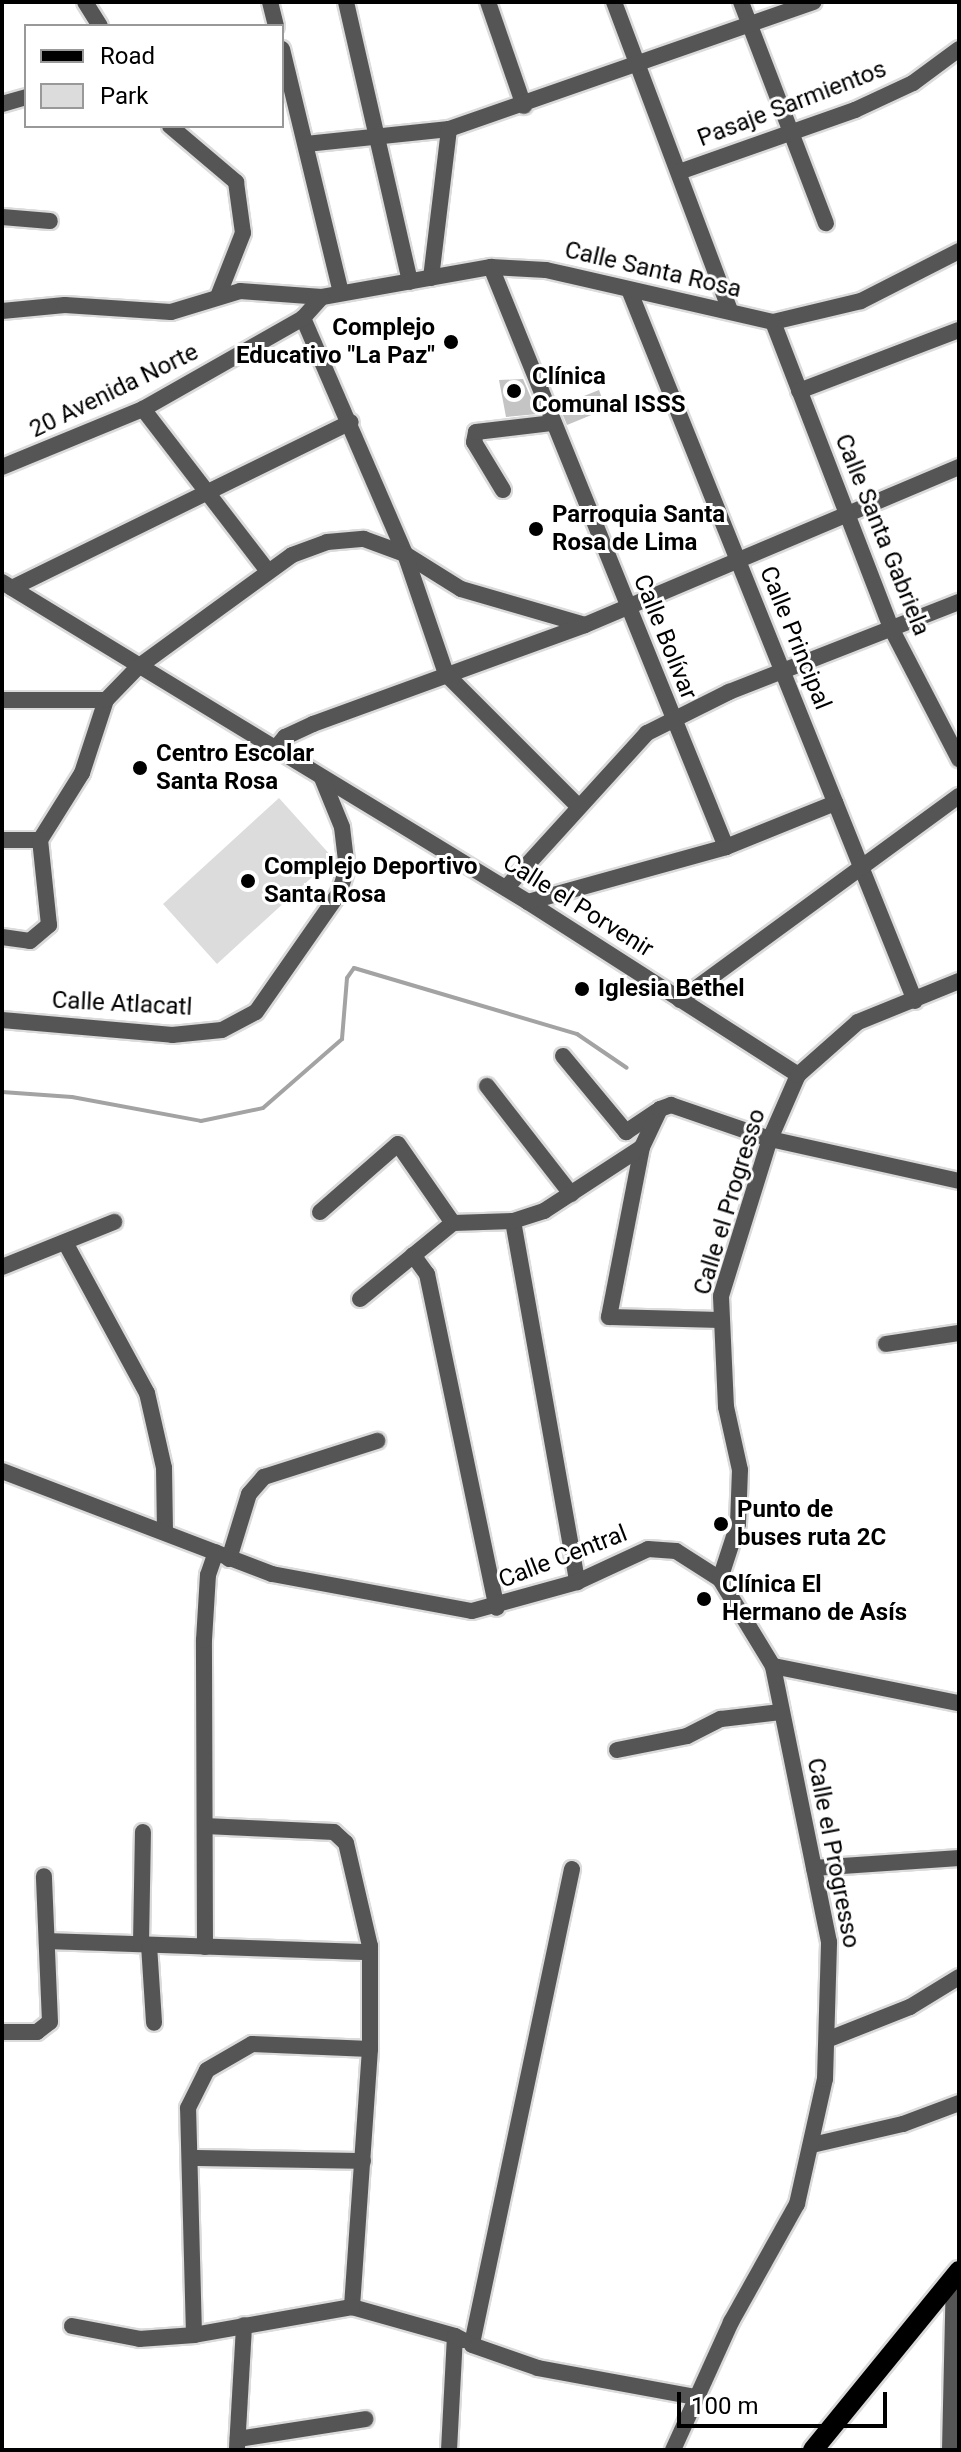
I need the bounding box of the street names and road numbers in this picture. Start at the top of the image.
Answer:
street label: Pasaje Sarmientos [694,55,890,153]
street label: Calle Santa Rosa [562,236,744,304]
street label: 20 Avenida Norte [25,338,203,444]
street label: Calle Santa Gabriela [828,430,936,640]
street label: Calle Principal [753,562,837,714]
street label: Calle Bolívar [627,570,703,704]
street label: Calle el Porvenir [497,848,659,964]
street label: Calle Atlacatl [51,986,193,1022]
street label: Calle el Progresso [688,1106,772,1298]
street label: Calle Central [495,1519,631,1595]
street label: Calle el Progresso [800,1756,866,1950]

